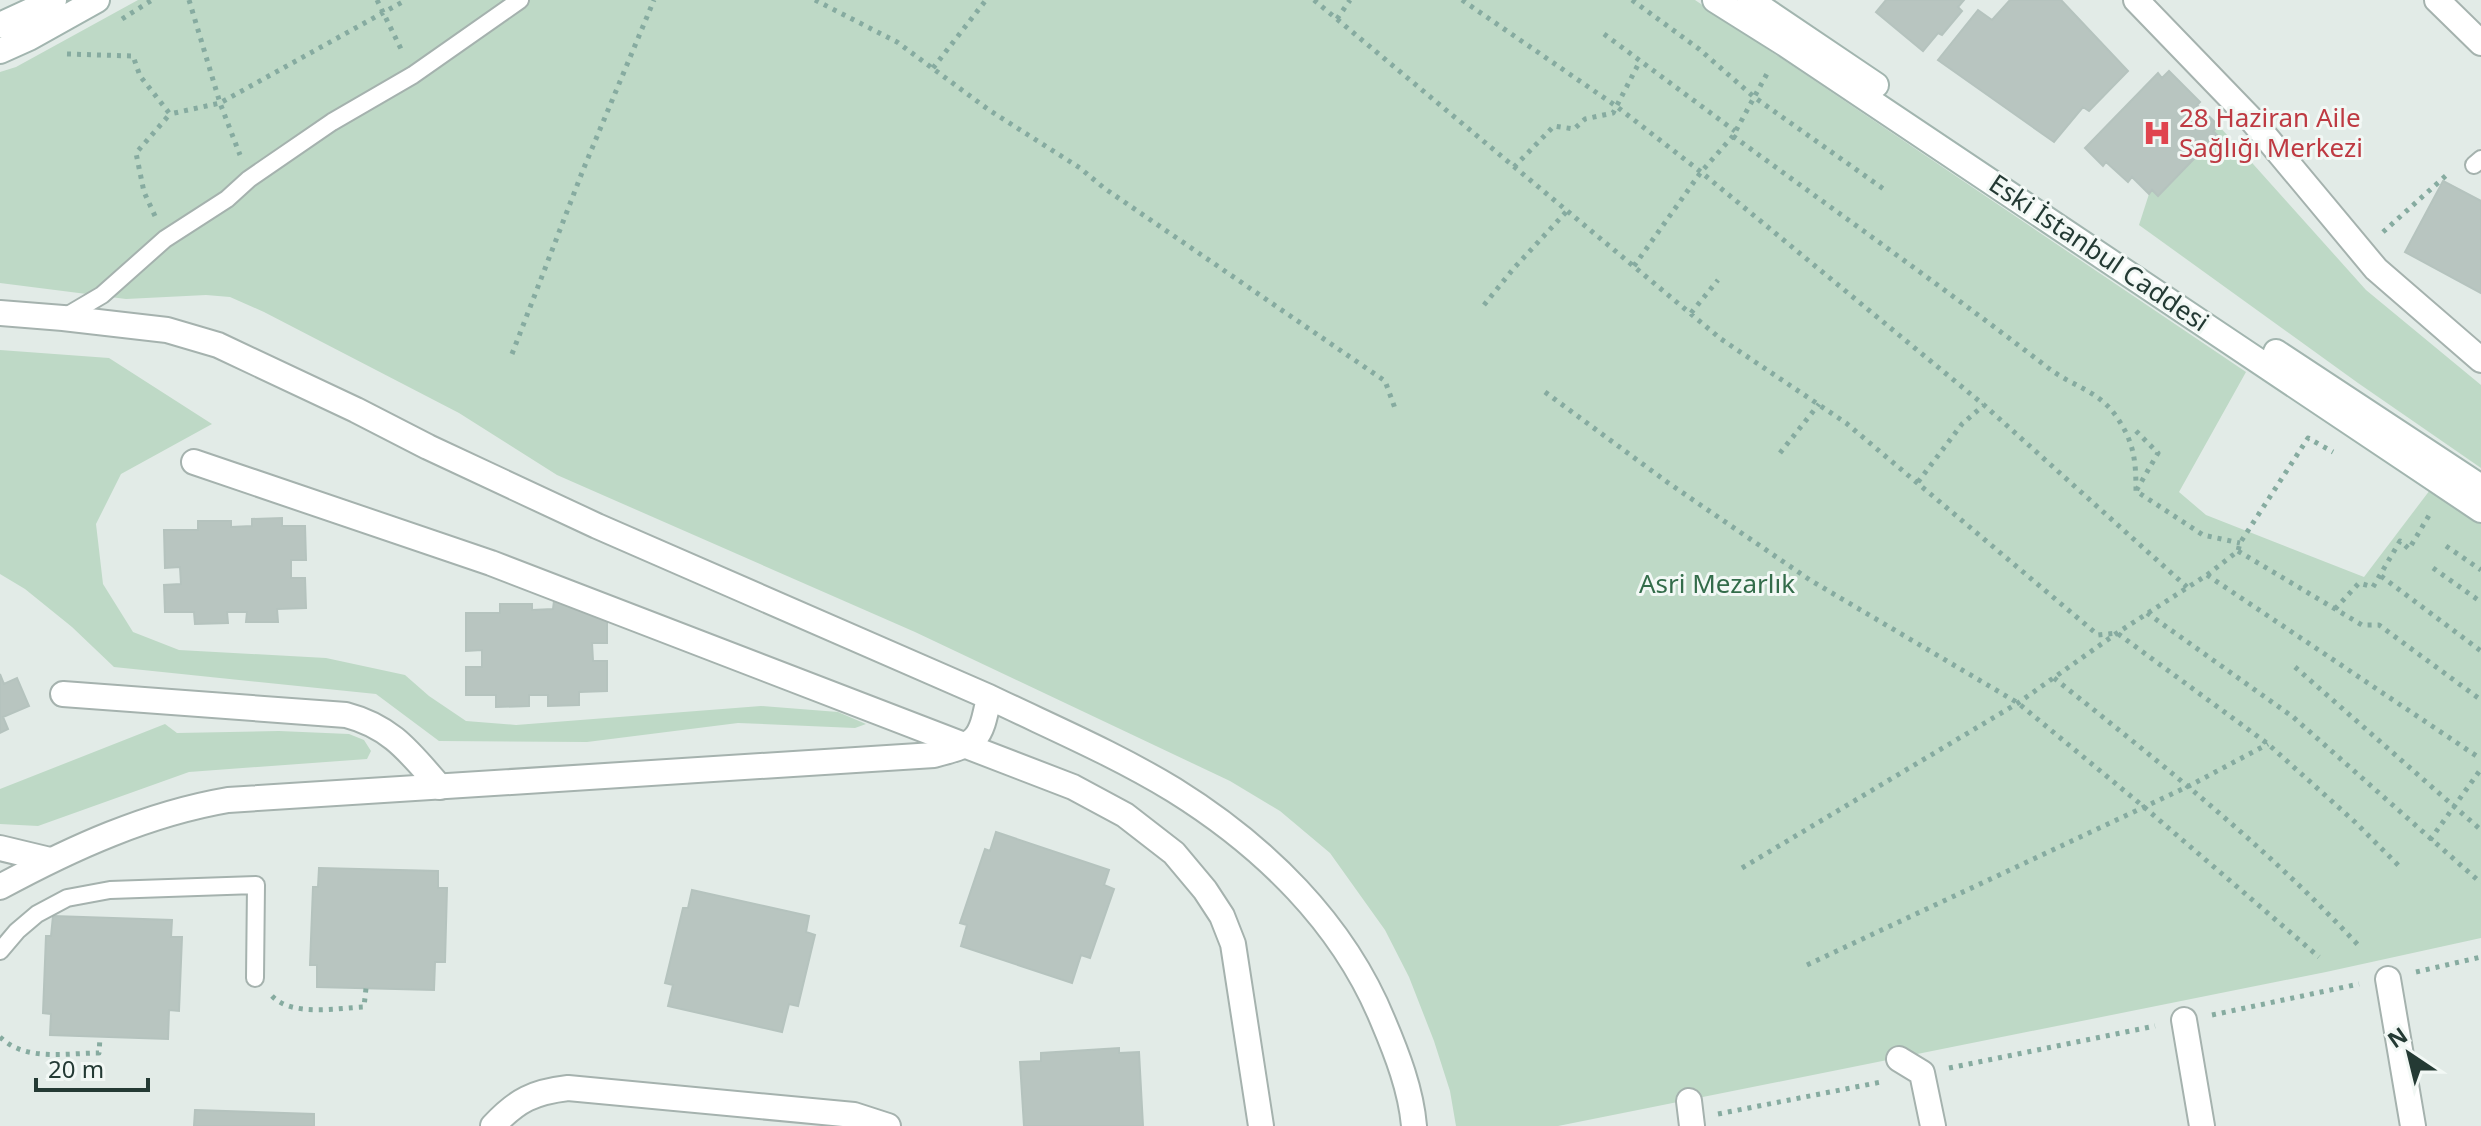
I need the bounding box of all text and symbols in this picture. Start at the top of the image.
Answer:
place label: 28 Haziran Aile Sağlığı Merkezi [2179,99,2363,165]
hospital icon: 28 Haziran Aile Sağlığı Merkezi [2142,118,2172,148]
street label: Eski İstanbul Caddesi [1983,165,2217,339]
park label: Asri Mezarlık [1639,565,1795,601]
north arrow [2369,1014,2449,1094]
text: N [2381,1019,2413,1054]
scale bar [36,1042,148,1092]
text: 20 m [48,1052,104,1085]

